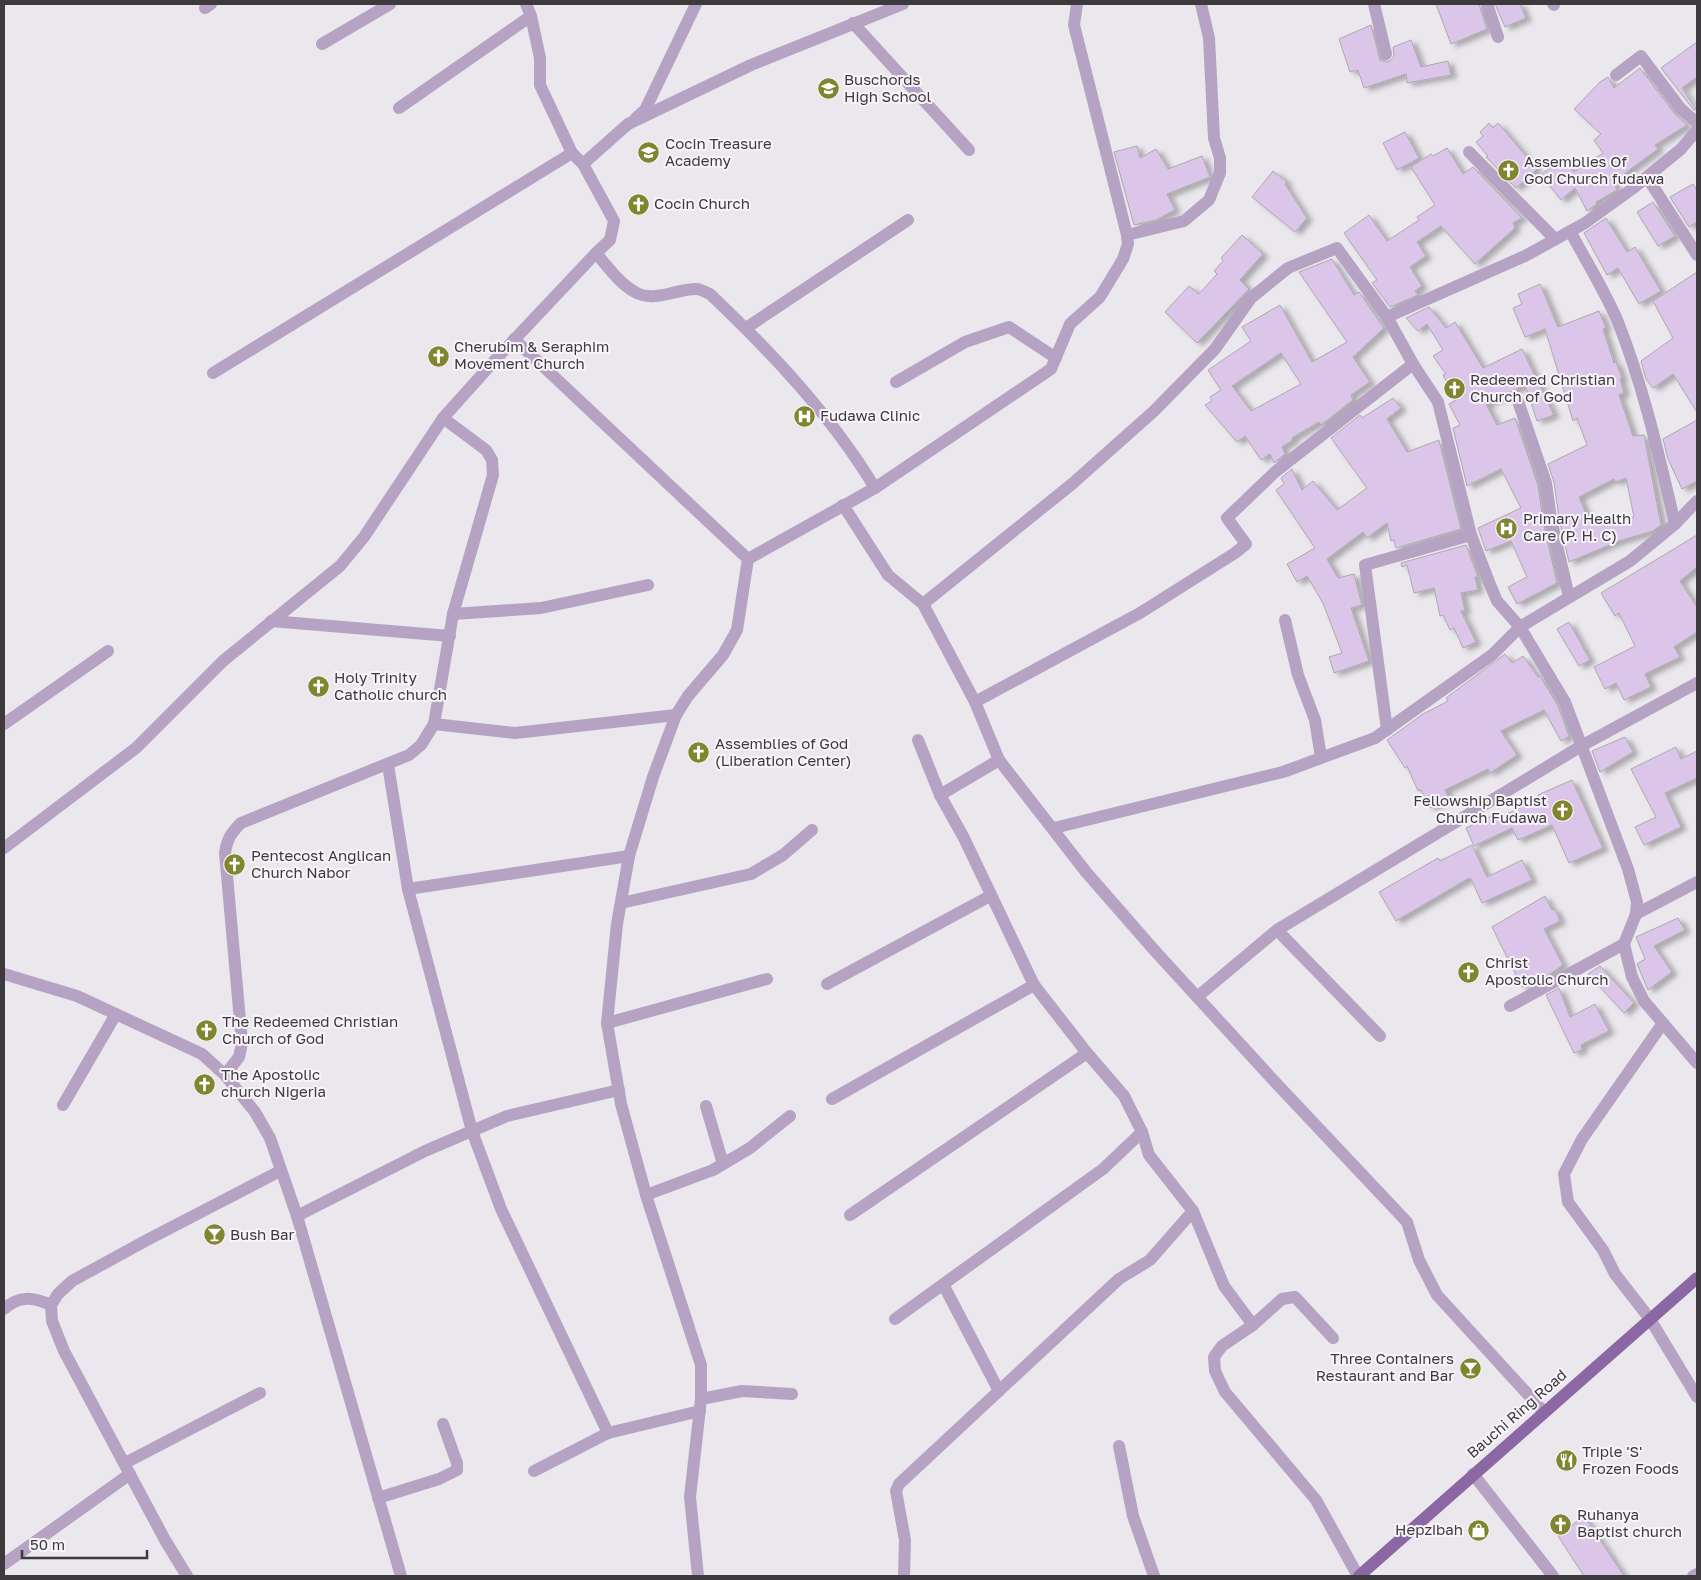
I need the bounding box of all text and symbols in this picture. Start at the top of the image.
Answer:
place label: Buschords High School [844,70,932,105]
school or university icon: Buschords High School [816,77,840,101]
place label: Cocin Treasure Academy [665,134,772,169]
school or university icon: Cocin Treasure Academy [637,141,661,165]
place label: Assemblies Of God Church fudawa [1524,152,1664,187]
church icon: Assemblies Of God Church fudawa [1496,159,1520,183]
church icon: Cocin Church [626,192,650,216]
place label: Cocin Church [654,194,750,212]
place label: Cherubim & Seraphim Movement Church [454,337,609,372]
church icon: Cherubim & Seraphim Movement Church [426,344,450,368]
place label: Redeemed Christian Church of God [1470,370,1615,405]
church icon: Redeemed Christian Church of God [1442,377,1466,401]
hospital icon: Fudawa Clinic [792,404,816,428]
place label: Fudawa Clinic [820,406,920,424]
place label: Primary Health Care (P. H. C) [1523,509,1631,544]
hospital icon: Primary Health Care (P. H. C) [1495,516,1519,540]
place label: Holy Trinity Catholic church [334,668,447,703]
church icon: Holy Trinity Catholic church [306,675,330,699]
place label: Assemblies of God (Liberation Center) [715,734,851,769]
church icon: Assemblies of God (Liberation Center) [687,741,711,765]
place label: Fellowship Baptist Church Fudawa [1413,791,1547,826]
church icon: Fellowship Baptist Church Fudawa [1551,798,1575,822]
place label: Pentecost Anglican Church Nabor [251,846,391,881]
church icon: Pentecost Anglican Church Nabor [223,853,247,877]
place label: Christ Apostolic Church [1485,953,1609,988]
church icon: Christ Apostolic Church [1457,960,1481,984]
place label: The Redeemed Christian Church of God [222,1012,398,1047]
church icon: The Redeemed Christian Church of God [194,1019,218,1043]
place label: The Apostolic church Nigeria [221,1065,326,1100]
church icon: The Apostolic church Nigeria [193,1072,217,1096]
bar icon: Bush Bar [202,1223,226,1247]
place label: Bush Bar [230,1225,295,1243]
place label: Three Containers Restaurant and Bar [1316,1349,1454,1384]
bar icon: Three Containers Restaurant and Bar [1458,1356,1482,1380]
street label: Bauchi Ring Road [1463,1365,1570,1461]
place label: Triple 'S' Frozen Foods [1582,1442,1679,1477]
restaurant icon: Triple 'S' Frozen Foods [1554,1449,1578,1473]
place label: Ruhanya Baptist church [1577,1505,1682,1540]
church icon: Ruhanya Baptist church [1549,1512,1573,1536]
shop icon: Hepzibah [1467,1518,1491,1542]
place label: Hepzibah [1395,1520,1463,1538]
scale bar [22,1528,148,1560]
text: 50 m [30,1535,65,1553]

